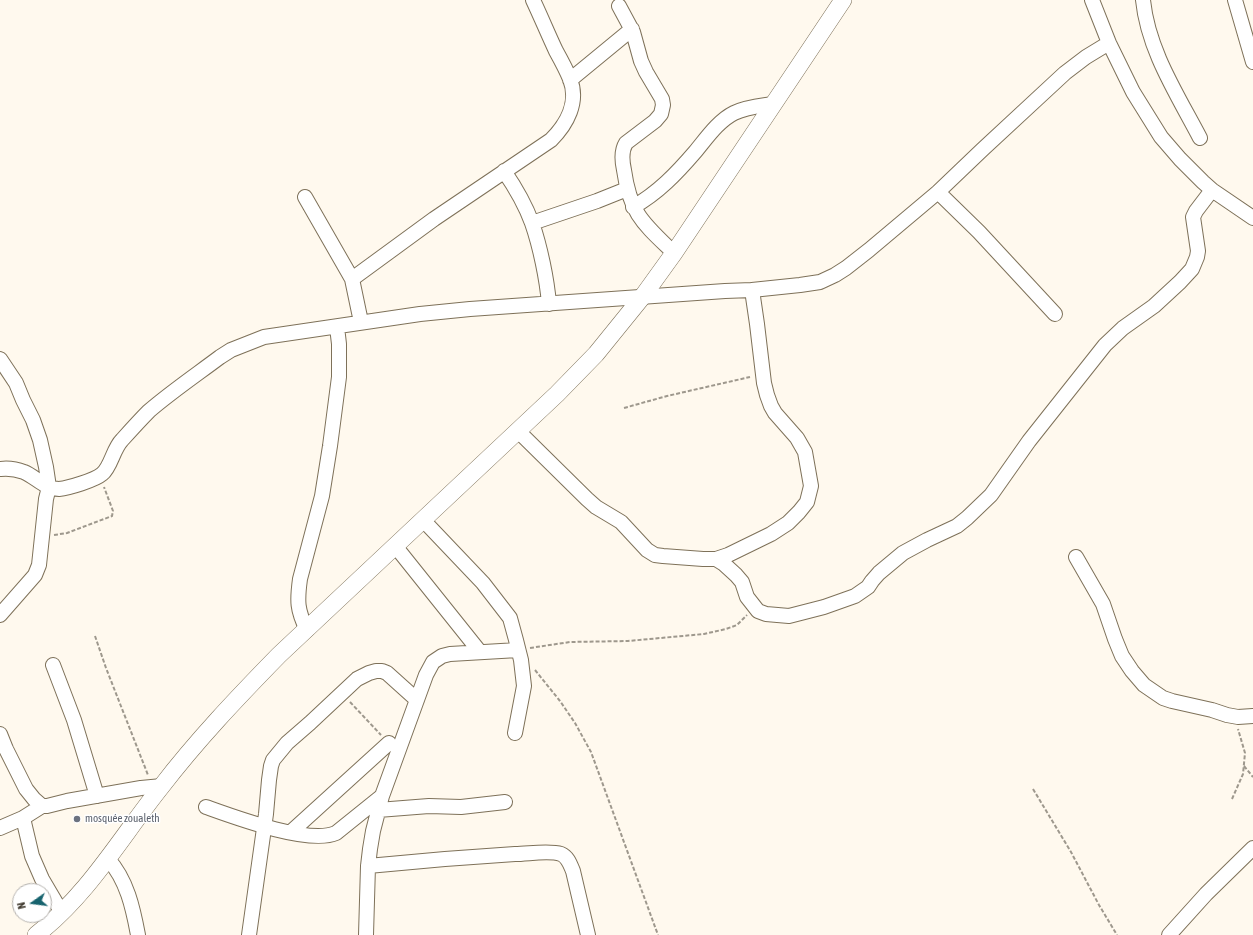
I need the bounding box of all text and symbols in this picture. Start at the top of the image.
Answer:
place label: mosquée zoualeth [85,812,160,826]
marker: mosquée zoualeth [72,814,82,824]
north arrow [12,883,52,923]
text: N [15,901,28,910]

